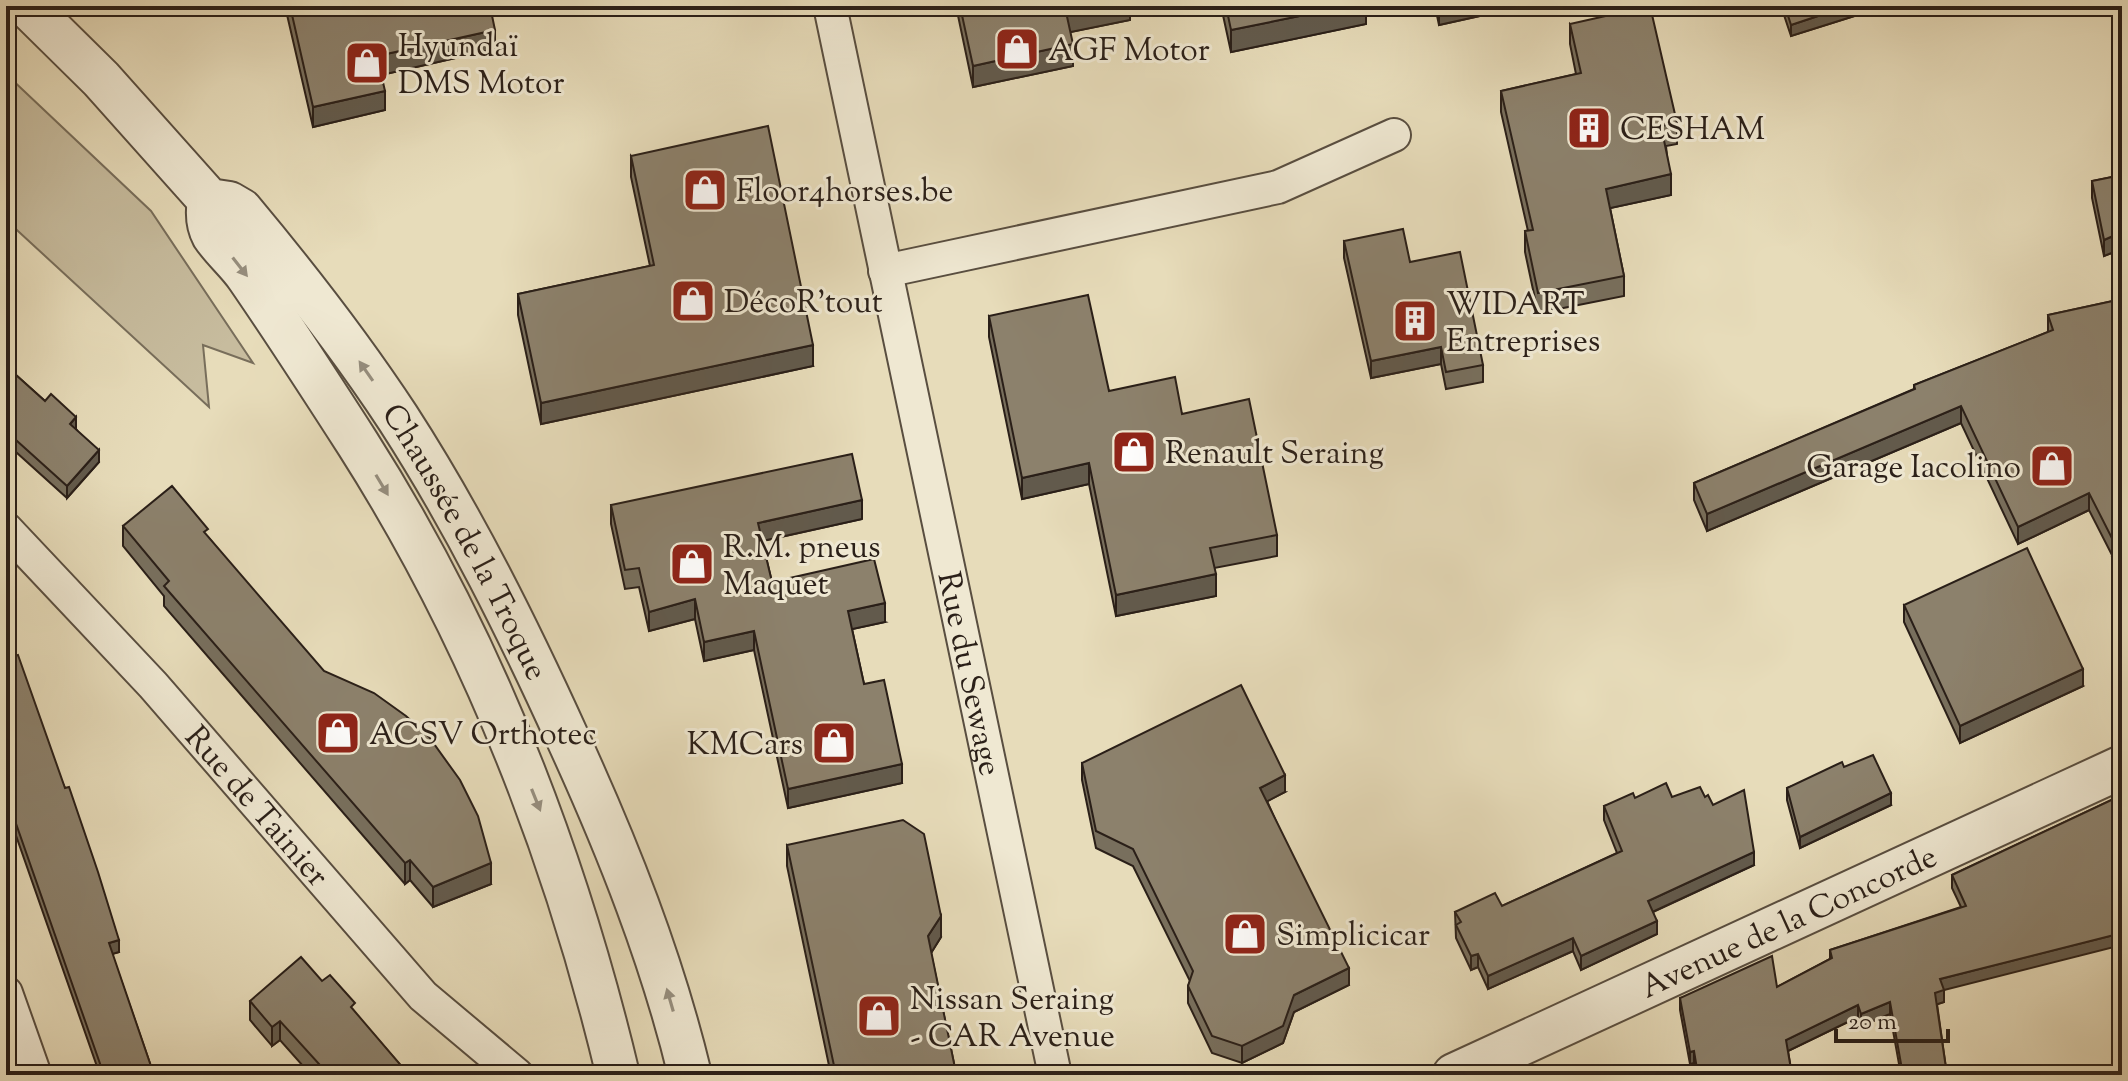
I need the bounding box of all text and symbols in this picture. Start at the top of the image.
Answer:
place label: Hyundaï DMS Motor [398,25,564,108]
shop icon: AGF Motor [993,25,1041,73]
place label: AGF Motor [1048,29,1210,75]
shop icon: Hyundaï DMS Motor [343,39,391,87]
building icon: CESHAM [1565,104,1613,152]
place label: CESHAM [1620,108,1765,154]
shop icon: Floor4horses.be [681,166,729,214]
place label: Floor4horses.be [736,170,953,216]
one-way arrow [231,257,247,277]
shop icon: DécoR'tout [669,277,717,325]
place label: DécoR'tout [724,281,883,327]
place label: WIDART Entreprises [1446,283,1600,366]
building icon: WIDART Entreprises [1391,297,1439,345]
one-way arrow [358,361,373,382]
street label: Chaussée de la Troque [369,396,558,689]
shop icon: Renault Seraing [1110,428,1158,476]
place label: Renault Seraing [1165,432,1384,478]
shop icon: Garage Iacolino [2028,442,2076,490]
place label: Garage Iacolino [1806,446,2021,492]
one-way arrow [375,474,389,496]
place label: R.M. pneus Maquet [723,526,881,609]
shop icon: R.M. pneus Maquet [668,540,716,588]
street label: Rue du Sewage [924,568,1011,780]
shop icon: ACSV Orthotec [314,709,362,757]
place label: ACSV Orthotec [369,713,597,759]
street label: Rue de Tainier [172,717,338,898]
shop icon: KMCars [810,719,858,767]
place label: KMCars [687,723,803,769]
one-way arrow [529,788,542,812]
street label: Avenue de la Concorde [1634,835,1945,1012]
shop icon: Simplicicar [1221,910,1269,958]
place label: Simplicicar [1276,914,1430,960]
place label: Nissan Seraing - CAR Avenue [910,978,1115,1061]
one-way arrow [663,987,676,1011]
shop icon: Nissan Seraing - CAR Avenue [855,992,903,1040]
scale bar [1836,993,1948,1043]
text: 20 m [1848,1006,1897,1040]

